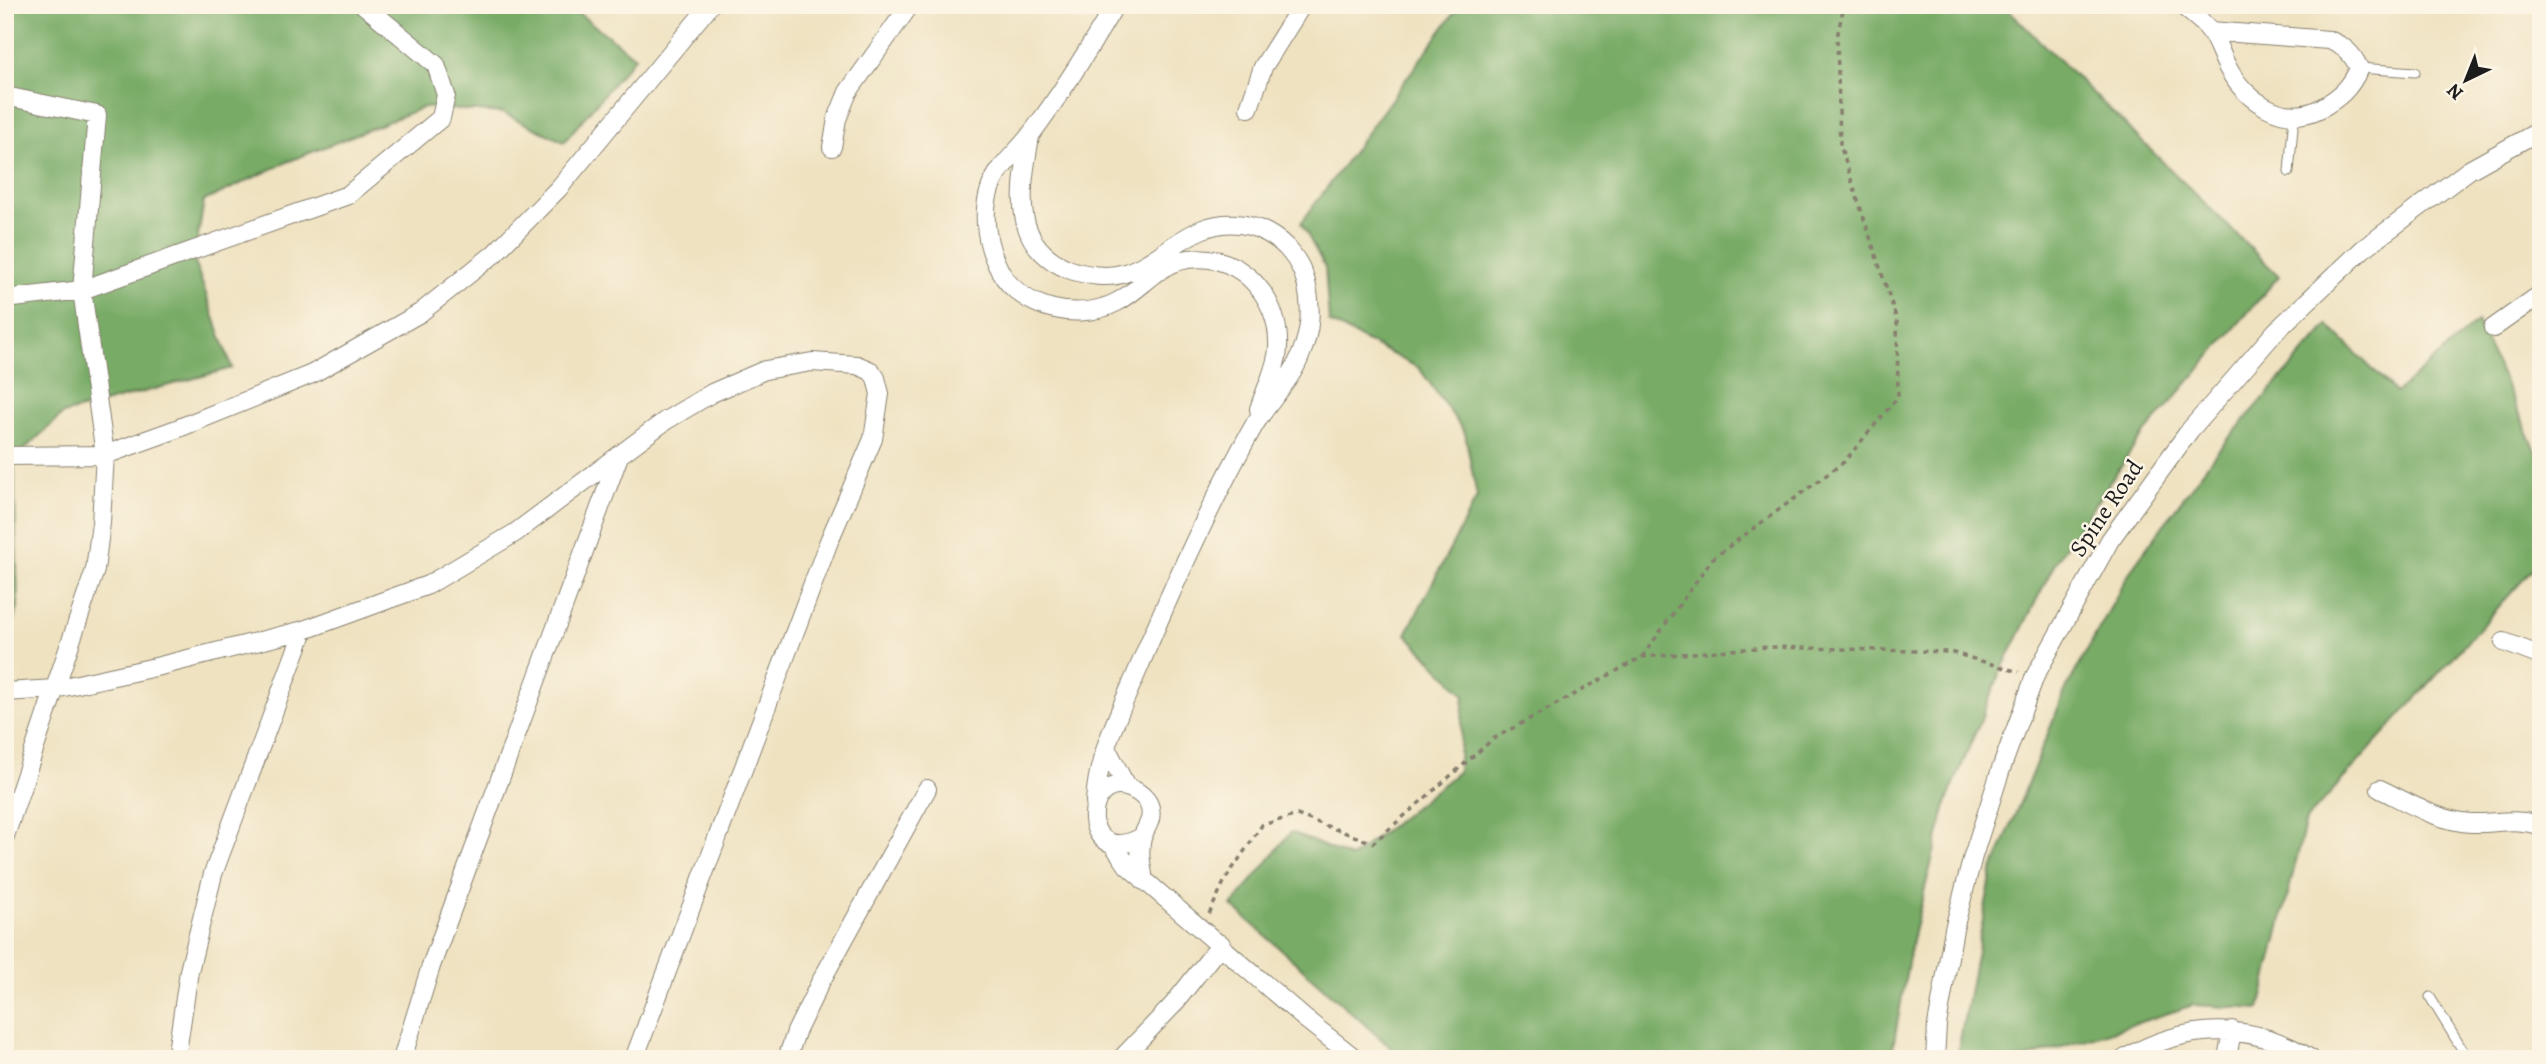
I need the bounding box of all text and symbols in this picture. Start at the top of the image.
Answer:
north arrow [2430,46,2500,116]
text: N [2441,77,2469,106]
street label: Spine Road [2062,453,2150,563]

